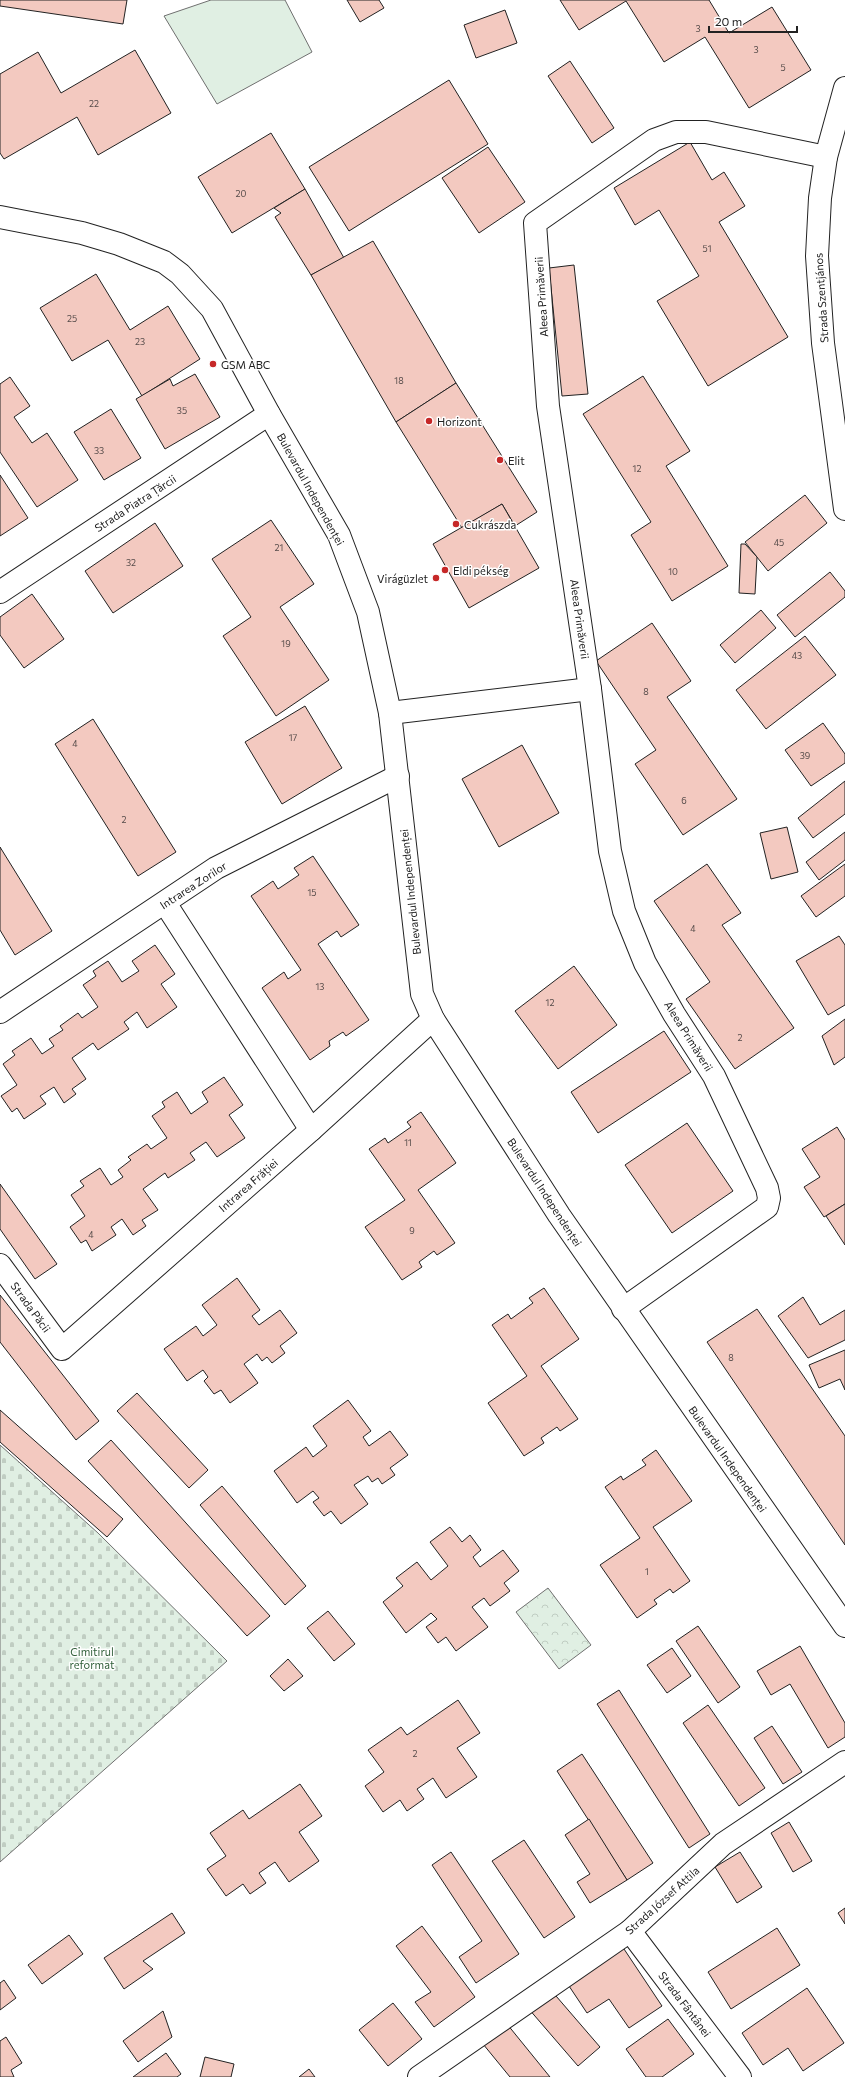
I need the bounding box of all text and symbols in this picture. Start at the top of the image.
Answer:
scale bar [709,8,797,34]
text: 20 m [715,14,742,28]
house number: 3 [695,23,701,34]
house number: 3 [753,44,759,55]
house number: 5 [780,62,786,73]
house number: 22 [89,98,99,109]
house number: 20 [236,188,247,199]
house number: 51 [702,243,712,254]
street label: Strada Szentjános [811,253,831,343]
street label: Aleea Primăverii [532,256,550,338]
house number: 25 [67,313,77,324]
house number: 23 [135,336,145,347]
place label: GSM ABC [221,358,270,371]
marker: GSM ABC [208,359,218,369]
house number: 18 [394,375,404,386]
house number: 35 [177,405,187,416]
place label: Horizont [437,415,482,428]
marker: Horizont [424,416,434,426]
street label: Bulevardul Independenței [274,431,347,548]
house number: 33 [94,445,104,456]
place label: Elit [508,454,525,467]
marker: Elit [495,455,505,465]
house number: 12 [633,463,641,474]
street label: Strada Piatra Țărcii [92,472,179,536]
place label: Cukrászda [464,518,516,531]
marker: Cukrászda [451,519,461,529]
house number: 45 [774,537,784,548]
house number: 21 [275,542,283,553]
house number: 32 [126,557,136,568]
place label: Eldi pékség [453,564,509,577]
marker: Eldi pékség [440,565,450,575]
house number: 10 [668,566,678,577]
place label: Virágüzlet [377,572,428,585]
marker: Virágüzlet [431,573,441,583]
street label: Aleea Primăverii [568,578,592,660]
house number: 19 [281,638,291,649]
house number: 43 [792,650,802,661]
house number: 8 [643,686,649,697]
house number: 17 [289,732,298,743]
house number: 4 [72,738,78,749]
house number: 39 [800,750,810,761]
house number: 6 [681,795,687,806]
house number: 2 [122,814,127,825]
street label: Bulevardul Independenței [397,828,424,955]
street label: Intrarea Zorilor [157,858,229,911]
house number: 15 [307,887,317,898]
house number: 4 [690,923,696,934]
house number: 13 [316,981,324,992]
house number: 12 [546,997,554,1008]
street label: Aleea Primăverii [662,998,716,1074]
house number: 2 [738,1032,743,1043]
street label: Bulevardul Independenței [504,1136,585,1249]
house number: 11 [404,1137,412,1148]
street label: Intrarea Frăției [216,1156,281,1215]
house number: 9 [409,1225,415,1236]
house number: 4 [88,1229,94,1240]
street label: Strada Păcii [8,1279,54,1335]
house number: 8 [728,1352,734,1363]
street label: Bulevardul Independenței [686,1404,770,1515]
house number: 1 [645,1566,649,1577]
park label: Cimitirul reformat [70,1645,115,1671]
house number: 2 [413,1748,418,1759]
street label: Strada József Attila [622,1863,702,1937]
street label: Strada Fântânei [656,1969,714,2039]

